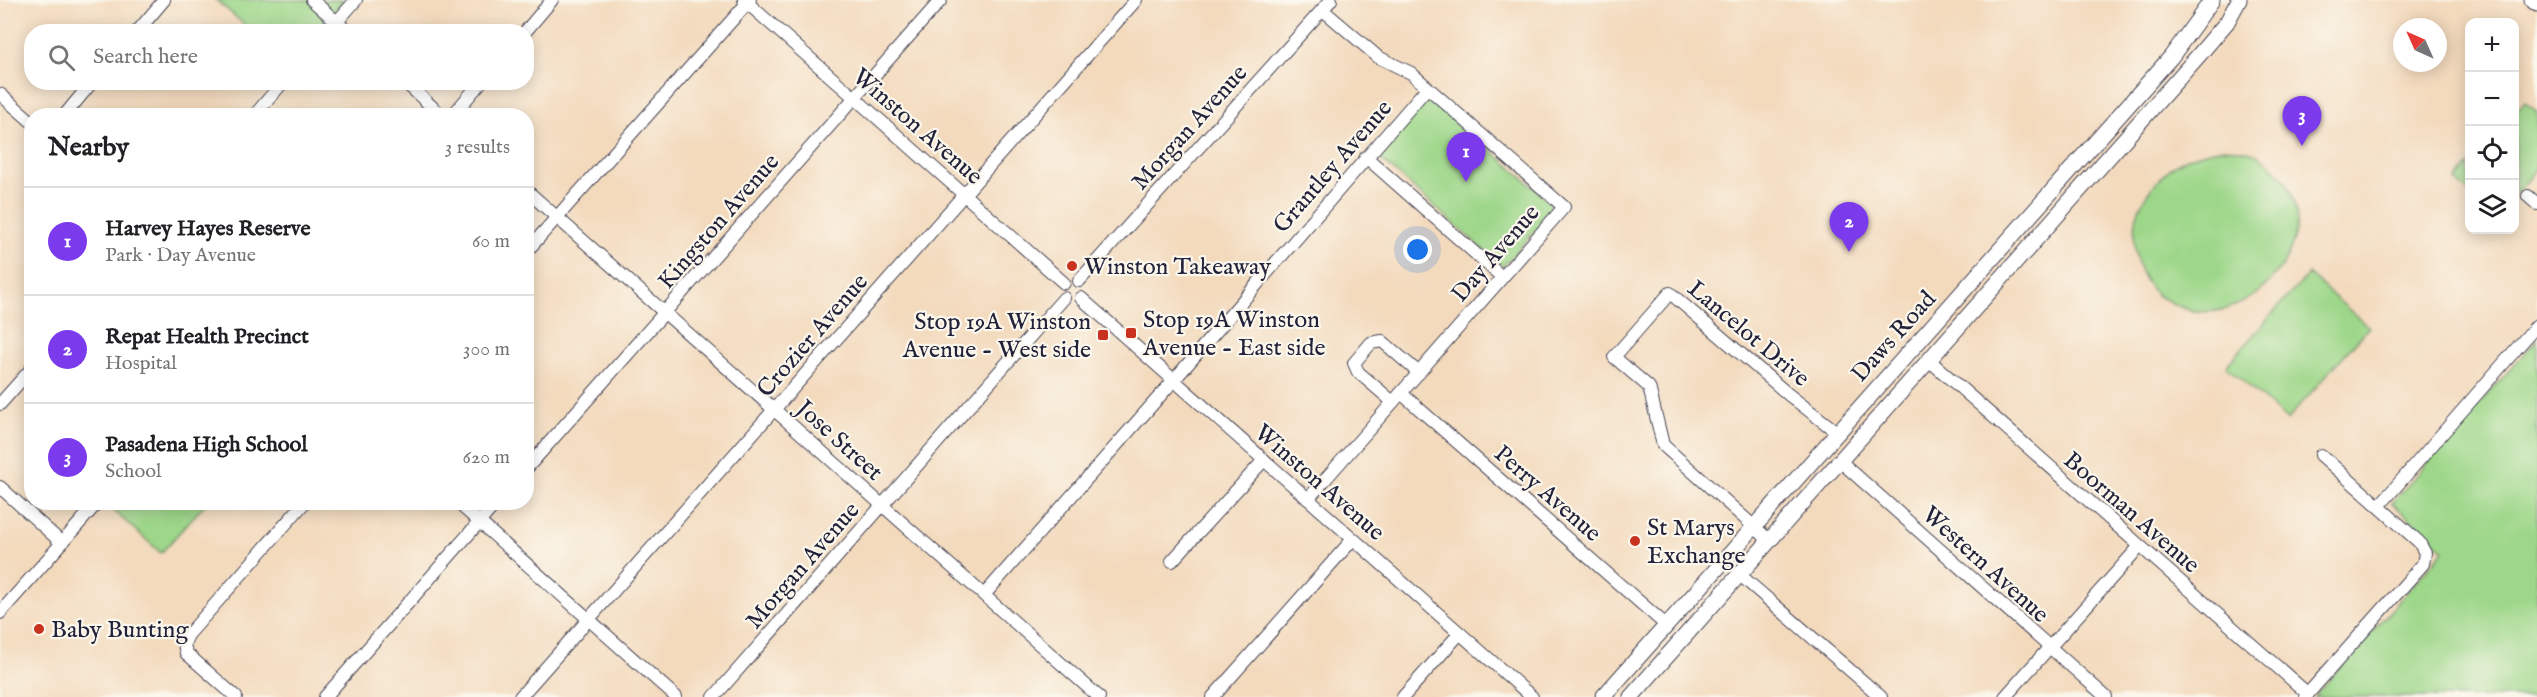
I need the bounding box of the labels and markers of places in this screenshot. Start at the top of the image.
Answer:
pin: 3 [2282,96,2322,146]
pin: 1 [1446,132,1486,182]
pin: 2 [1830,202,1868,252]
place label: Winston Takeaway [1084,252,1271,283]
marker: Winston Takeaway [1065,259,1079,273]
place label: Stop 19A Winston Avenue - East side [1142,305,1325,364]
place label: Stop 19A Winston Avenue - West side [902,307,1091,366]
marker: Stop 19A Winston Avenue - East side [1124,326,1138,340]
marker: Stop 19A Winston Avenue - West side [1096,328,1110,342]
place label: St Marys Exchange [1647,513,1745,572]
marker: St Marys Exchange [1628,534,1642,548]
place label: Baby Bunting [51,615,189,646]
marker: Baby Bunting [32,622,46,636]

